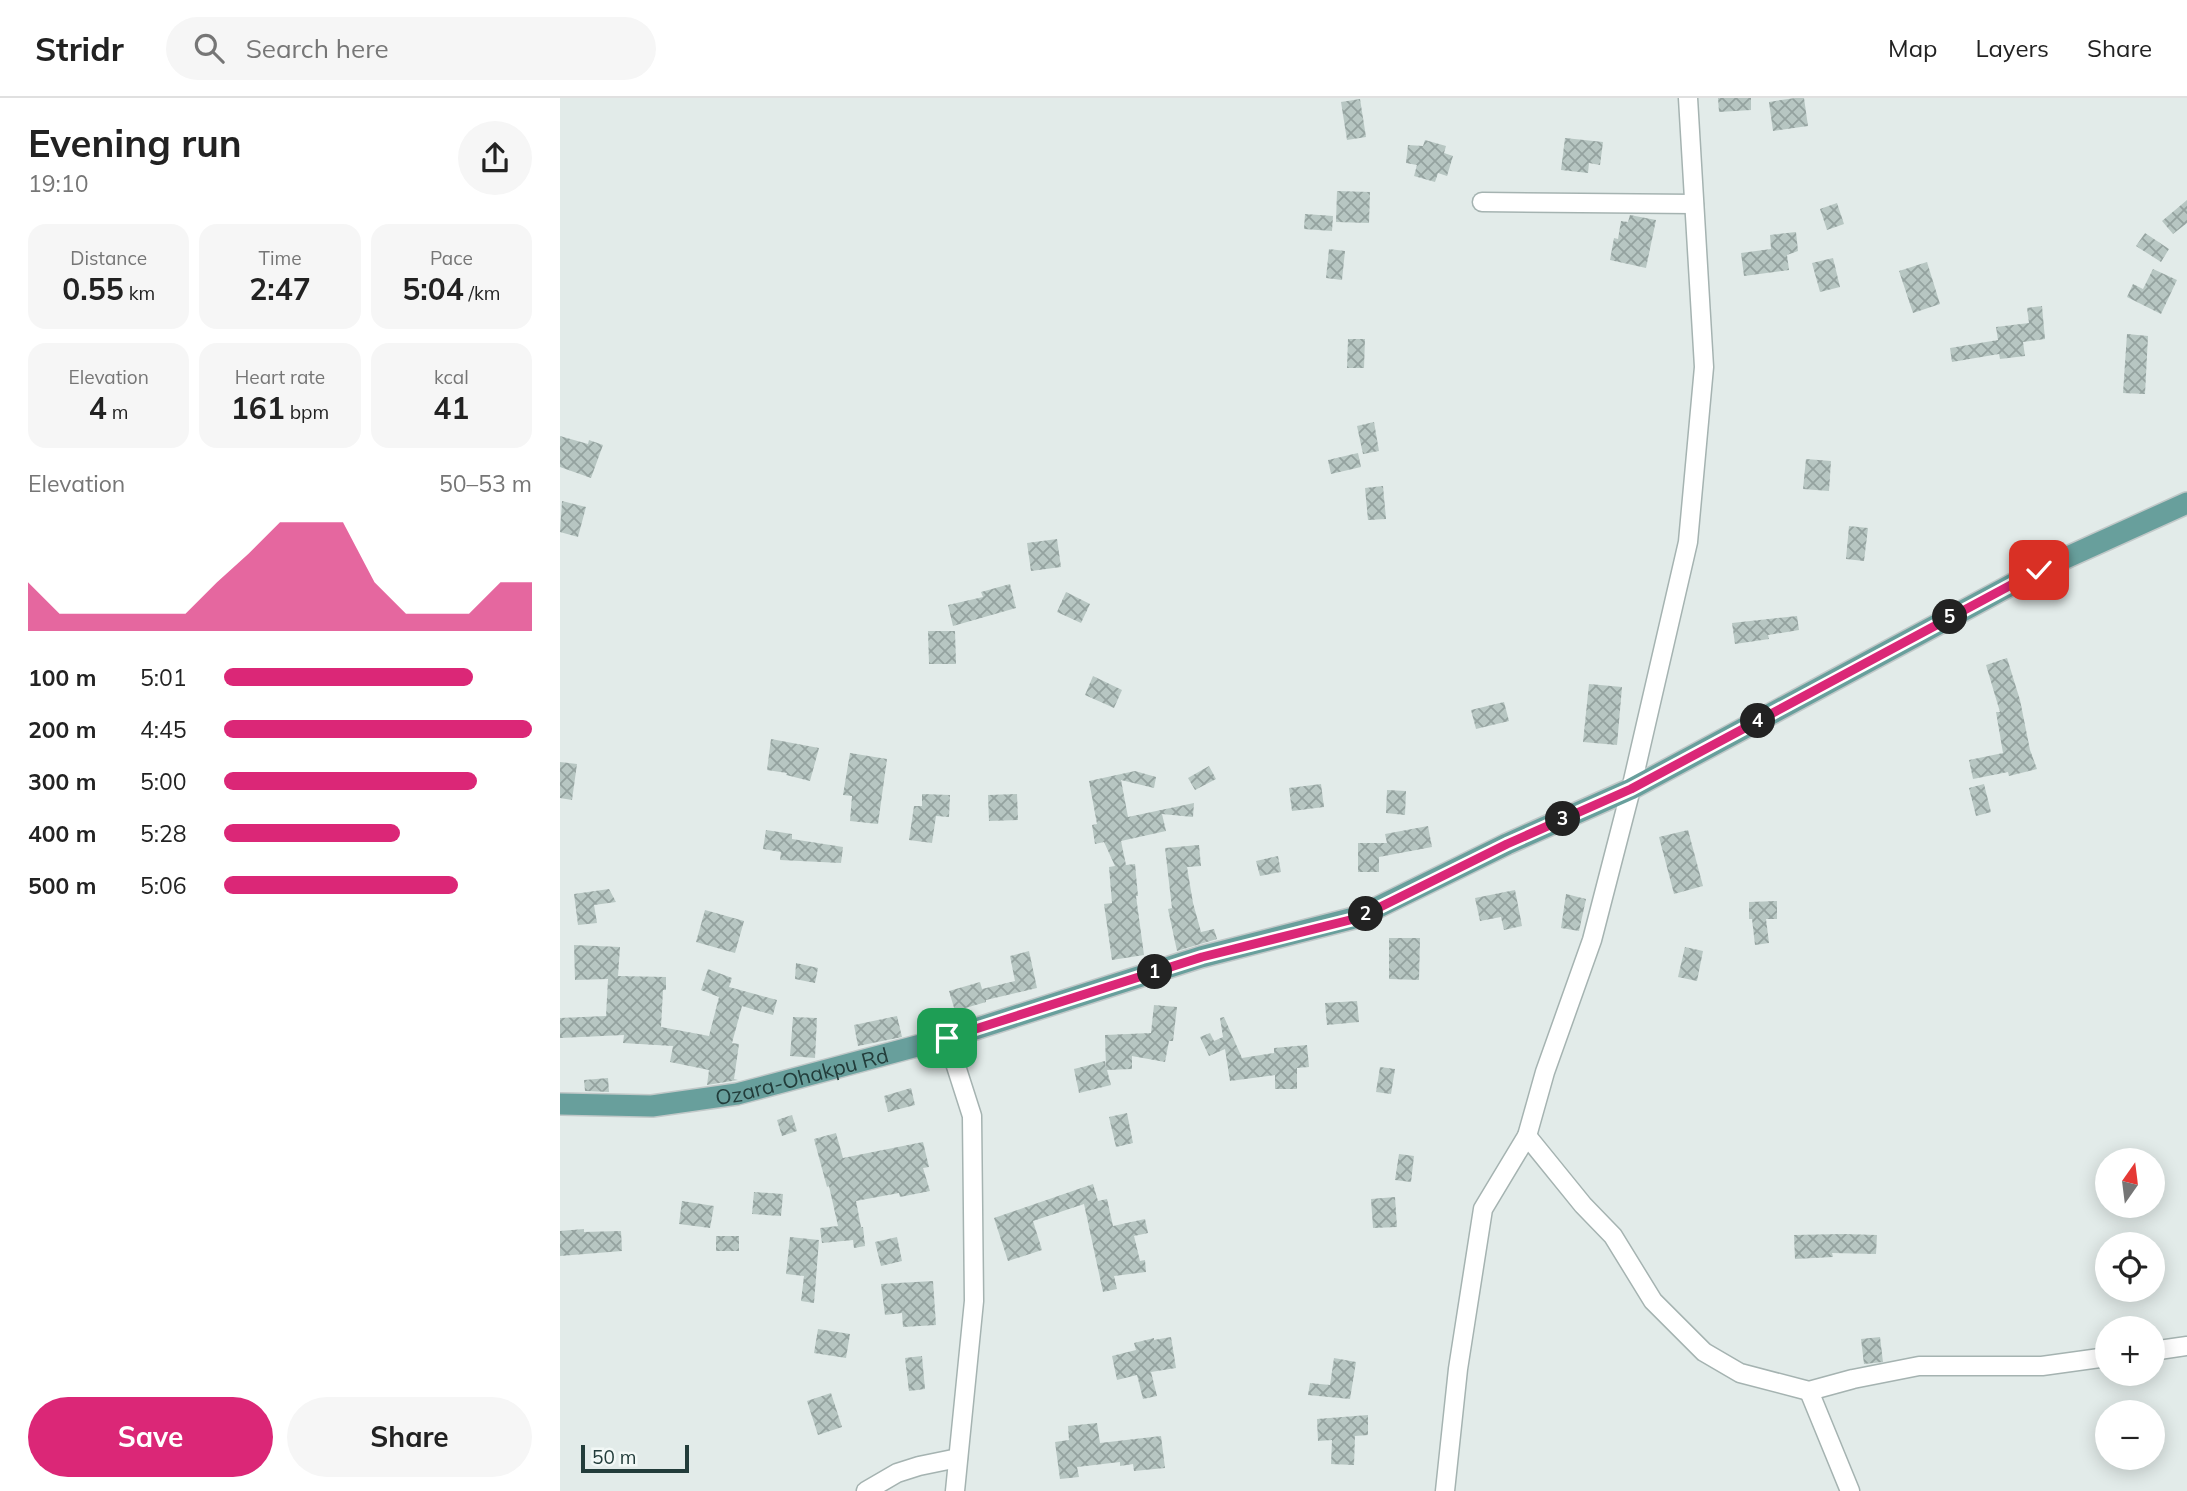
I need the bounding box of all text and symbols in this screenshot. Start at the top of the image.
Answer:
search box [166,17,656,80]
text: Stridr [35,28,124,69]
icon: search [190,29,228,67]
text: Search here [246,32,389,65]
text: Map [1888,33,1937,63]
text: Layers [1975,33,2049,63]
text: Share [2087,33,2152,63]
text: Evening run [28,119,242,167]
button: share [458,121,532,195]
text: 19:10 [28,169,88,198]
text: Distance [70,246,147,270]
text: Time [258,246,302,270]
text: Pace [430,246,473,270]
text: 0.55 [62,270,124,308]
text: 2:47 [249,270,311,308]
text: 5:04 [402,270,464,308]
text: km [124,281,155,305]
text: /km [464,281,500,305]
text: Elevation [68,365,149,389]
text: Heart rate [235,365,325,389]
text: kcal [434,365,469,389]
text: 4 [89,389,107,427]
text: 161 [231,389,285,427]
text: 41 [433,389,469,427]
text: m [107,400,128,424]
text: bpm [285,400,329,424]
text: Elevation [28,469,125,498]
text: 50–53 m [439,469,532,498]
pin [2009,540,2069,600]
icon: check [2020,551,2058,589]
pin: 5 [1932,600,1968,634]
text: 5 [1944,604,1955,628]
text: 100 m [28,663,96,692]
text: 5:01 [140,663,187,692]
pin: 4 [1740,704,1776,738]
text: 4 [1752,708,1763,732]
text: 200 m [28,715,96,744]
text: 4:45 [140,715,187,744]
text: 300 m [28,767,96,796]
text: 5:00 [140,767,187,796]
pin: 3 [1546,802,1580,836]
text: 3 [1557,806,1568,830]
text: 400 m [28,819,96,848]
text: 5:28 [140,819,187,848]
text: 500 m [28,871,96,900]
text: 5:06 [140,871,187,900]
pin: 2 [1348,896,1384,932]
text: 2 [1360,901,1371,925]
pin: 1 [1138,954,1172,990]
text: 1 [1149,959,1160,983]
pin [917,1008,977,1068]
icon: arrive [928,1019,966,1057]
street label: Ozara-Ohakpu Rd [714,1041,891,1110]
north arrow [2095,1148,2165,1218]
map controls [2095,1148,2165,1470]
button: locate [2095,1232,2165,1302]
button: + [2095,1316,2165,1386]
button: Save [28,1397,273,1477]
button: Share [287,1397,532,1477]
button: − [2095,1400,2165,1470]
scale bar [581,1442,690,1474]
text: 50 m [592,1445,636,1469]

